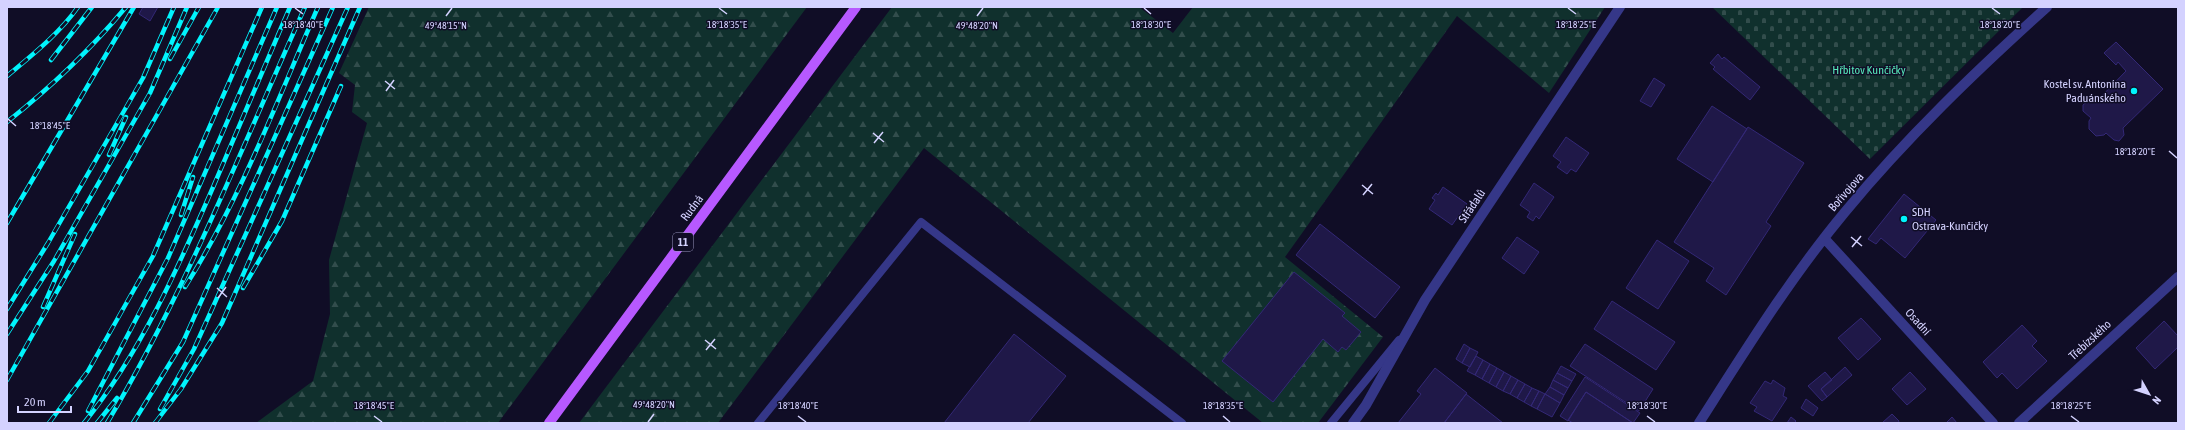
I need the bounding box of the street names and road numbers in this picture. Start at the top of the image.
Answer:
street label: Bořivojova [1825,170,1867,214]
street label: Střádalů [1456,186,1488,226]
street label: Rudná [678,192,706,224]
road number: 11 [673,233,693,251]
street label: Osadní [1902,306,1934,338]
street label: Třebízského [2066,317,2114,363]

